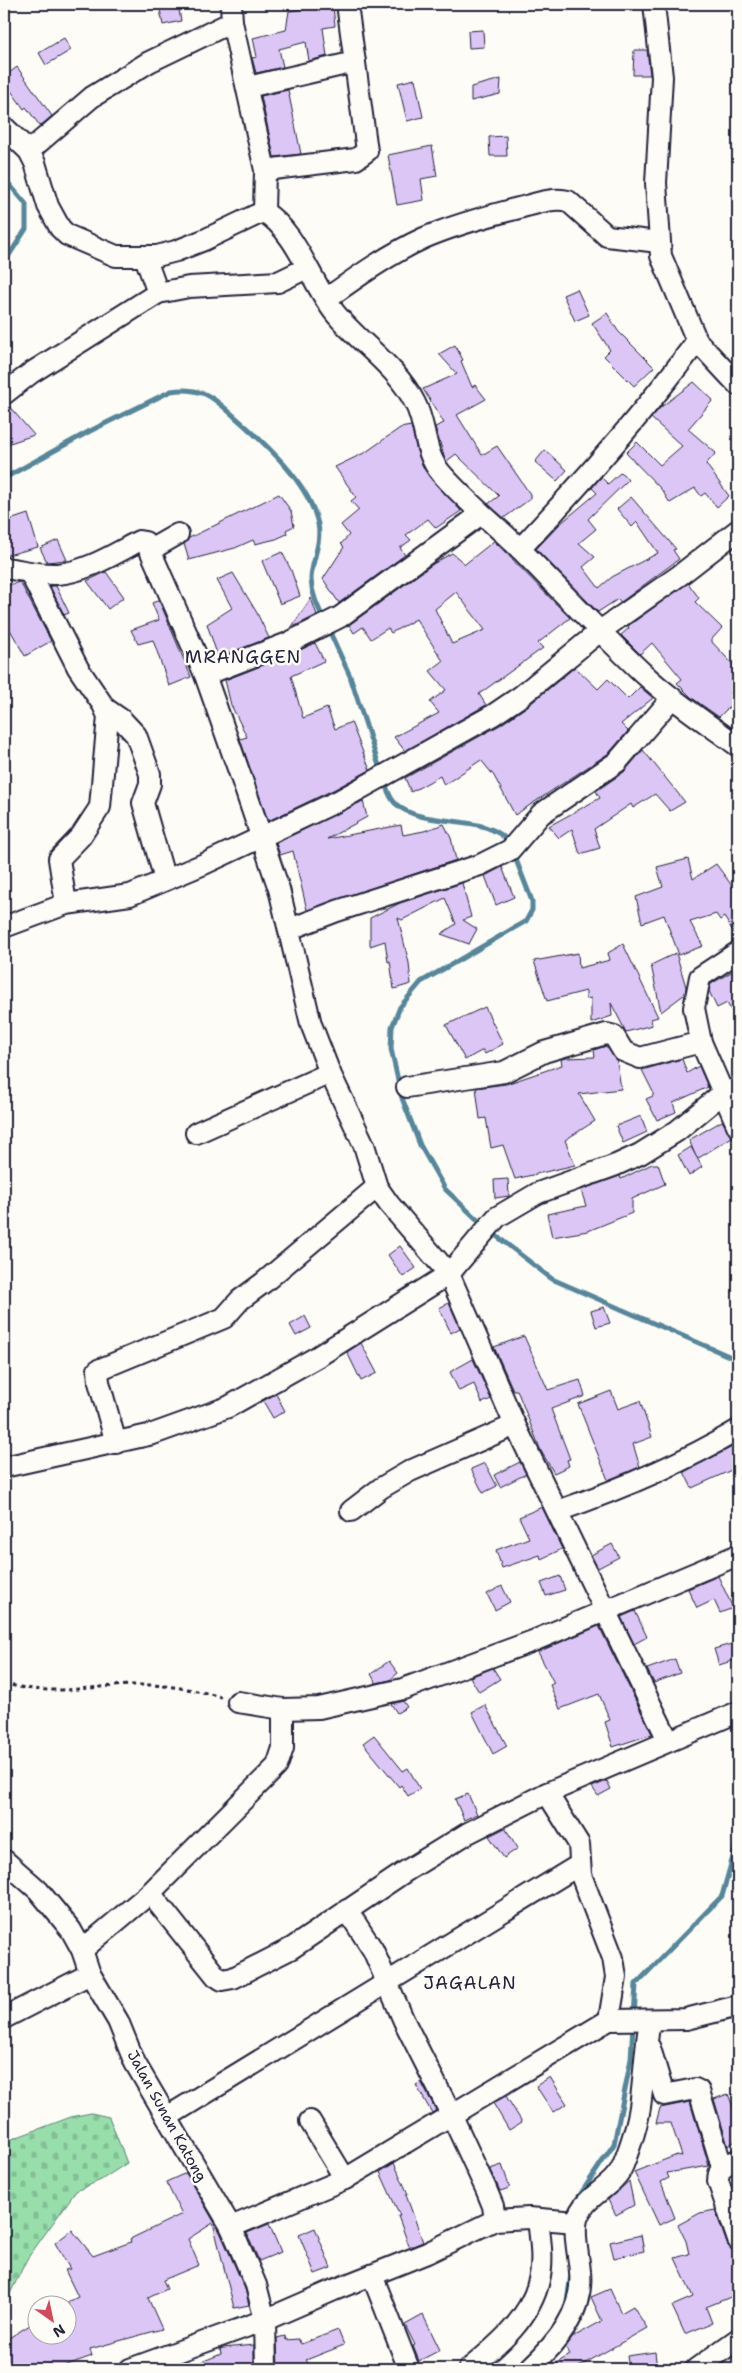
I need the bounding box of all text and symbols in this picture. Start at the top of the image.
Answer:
district label: MRANGGEN [185,645,301,669]
district label: JAGALAN [423,1971,517,1995]
street label: Jalan Sunan Katong [123,2047,211,2185]
north arrow [28,2296,78,2346]
text: N [50,2320,69,2341]

